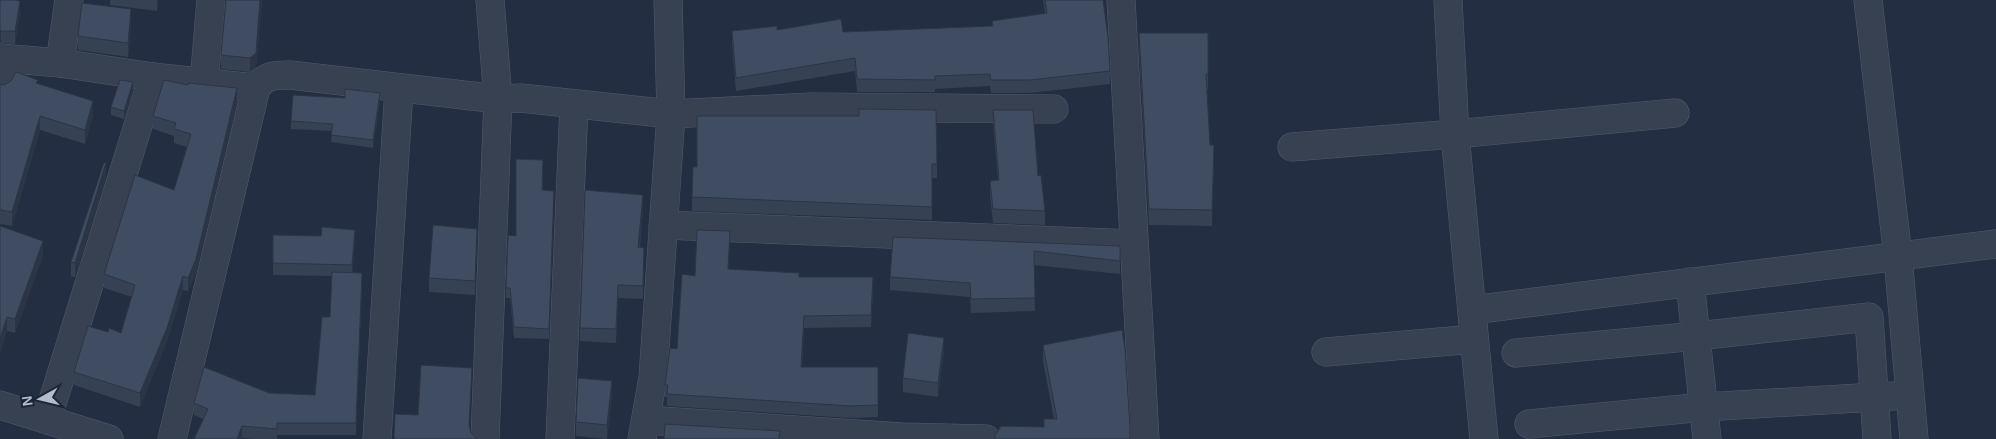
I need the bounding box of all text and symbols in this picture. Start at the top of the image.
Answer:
north arrow [15,374,65,424]
text: N [18,395,36,407]

